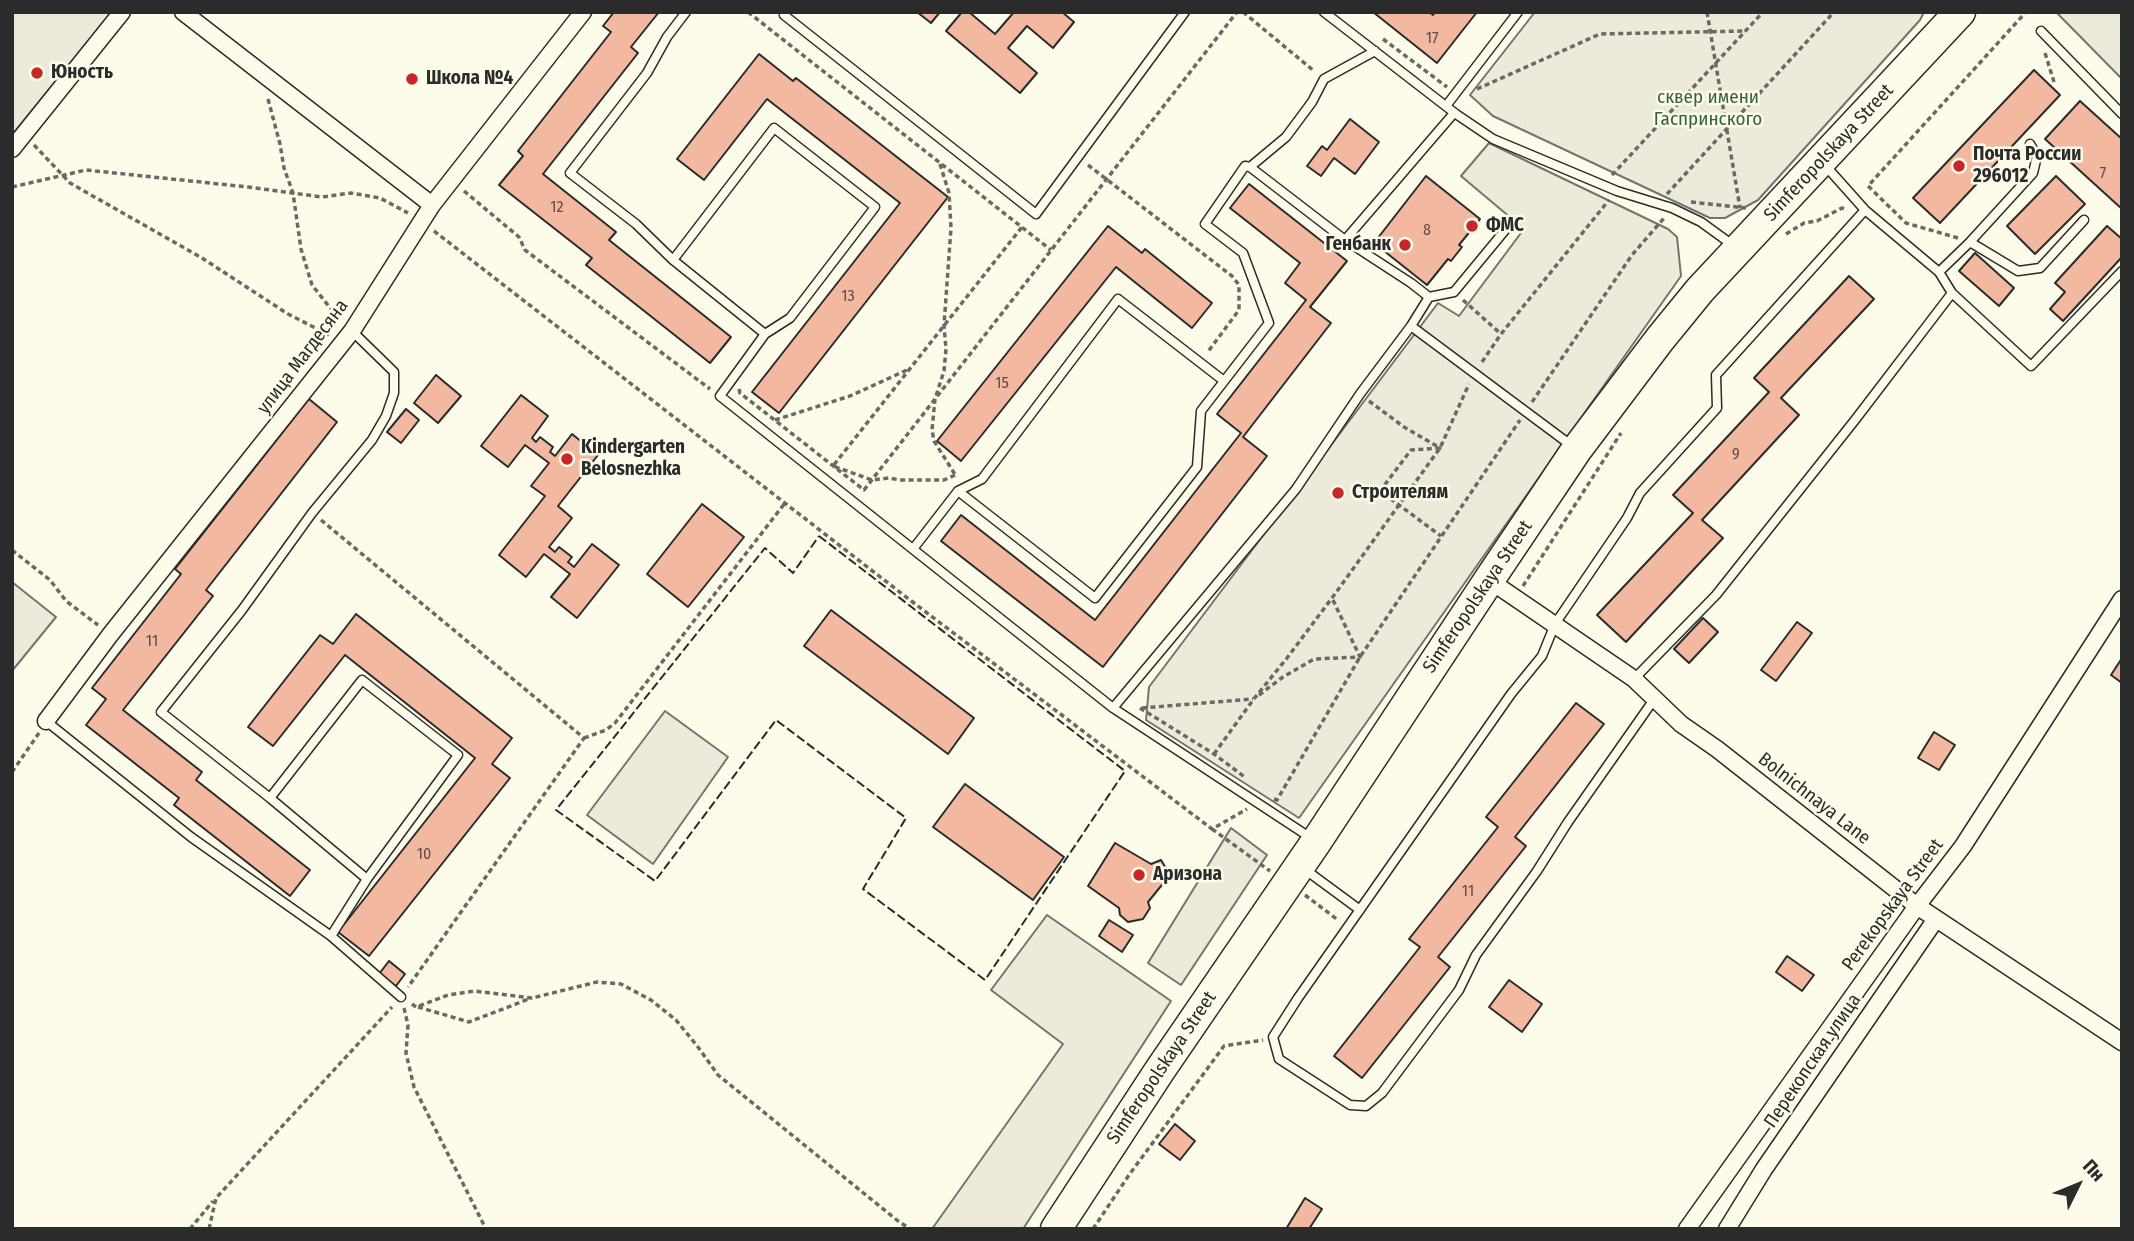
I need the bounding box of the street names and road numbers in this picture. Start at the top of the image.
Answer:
street label: Simferopolskaya Street [1759,80,1899,226]
street label: улица Магдесяна [253,295,353,419]
street label: Simferopolskaya Street [1418,516,1538,678]
street label: Bolnichnaya Lane [1753,748,1875,850]
street label: Perekopskaya Street [1838,835,1948,975]
street label: Simferopolskaya Street [1102,987,1222,1149]
street label: Перекопская улица [1760,990,1866,1132]

